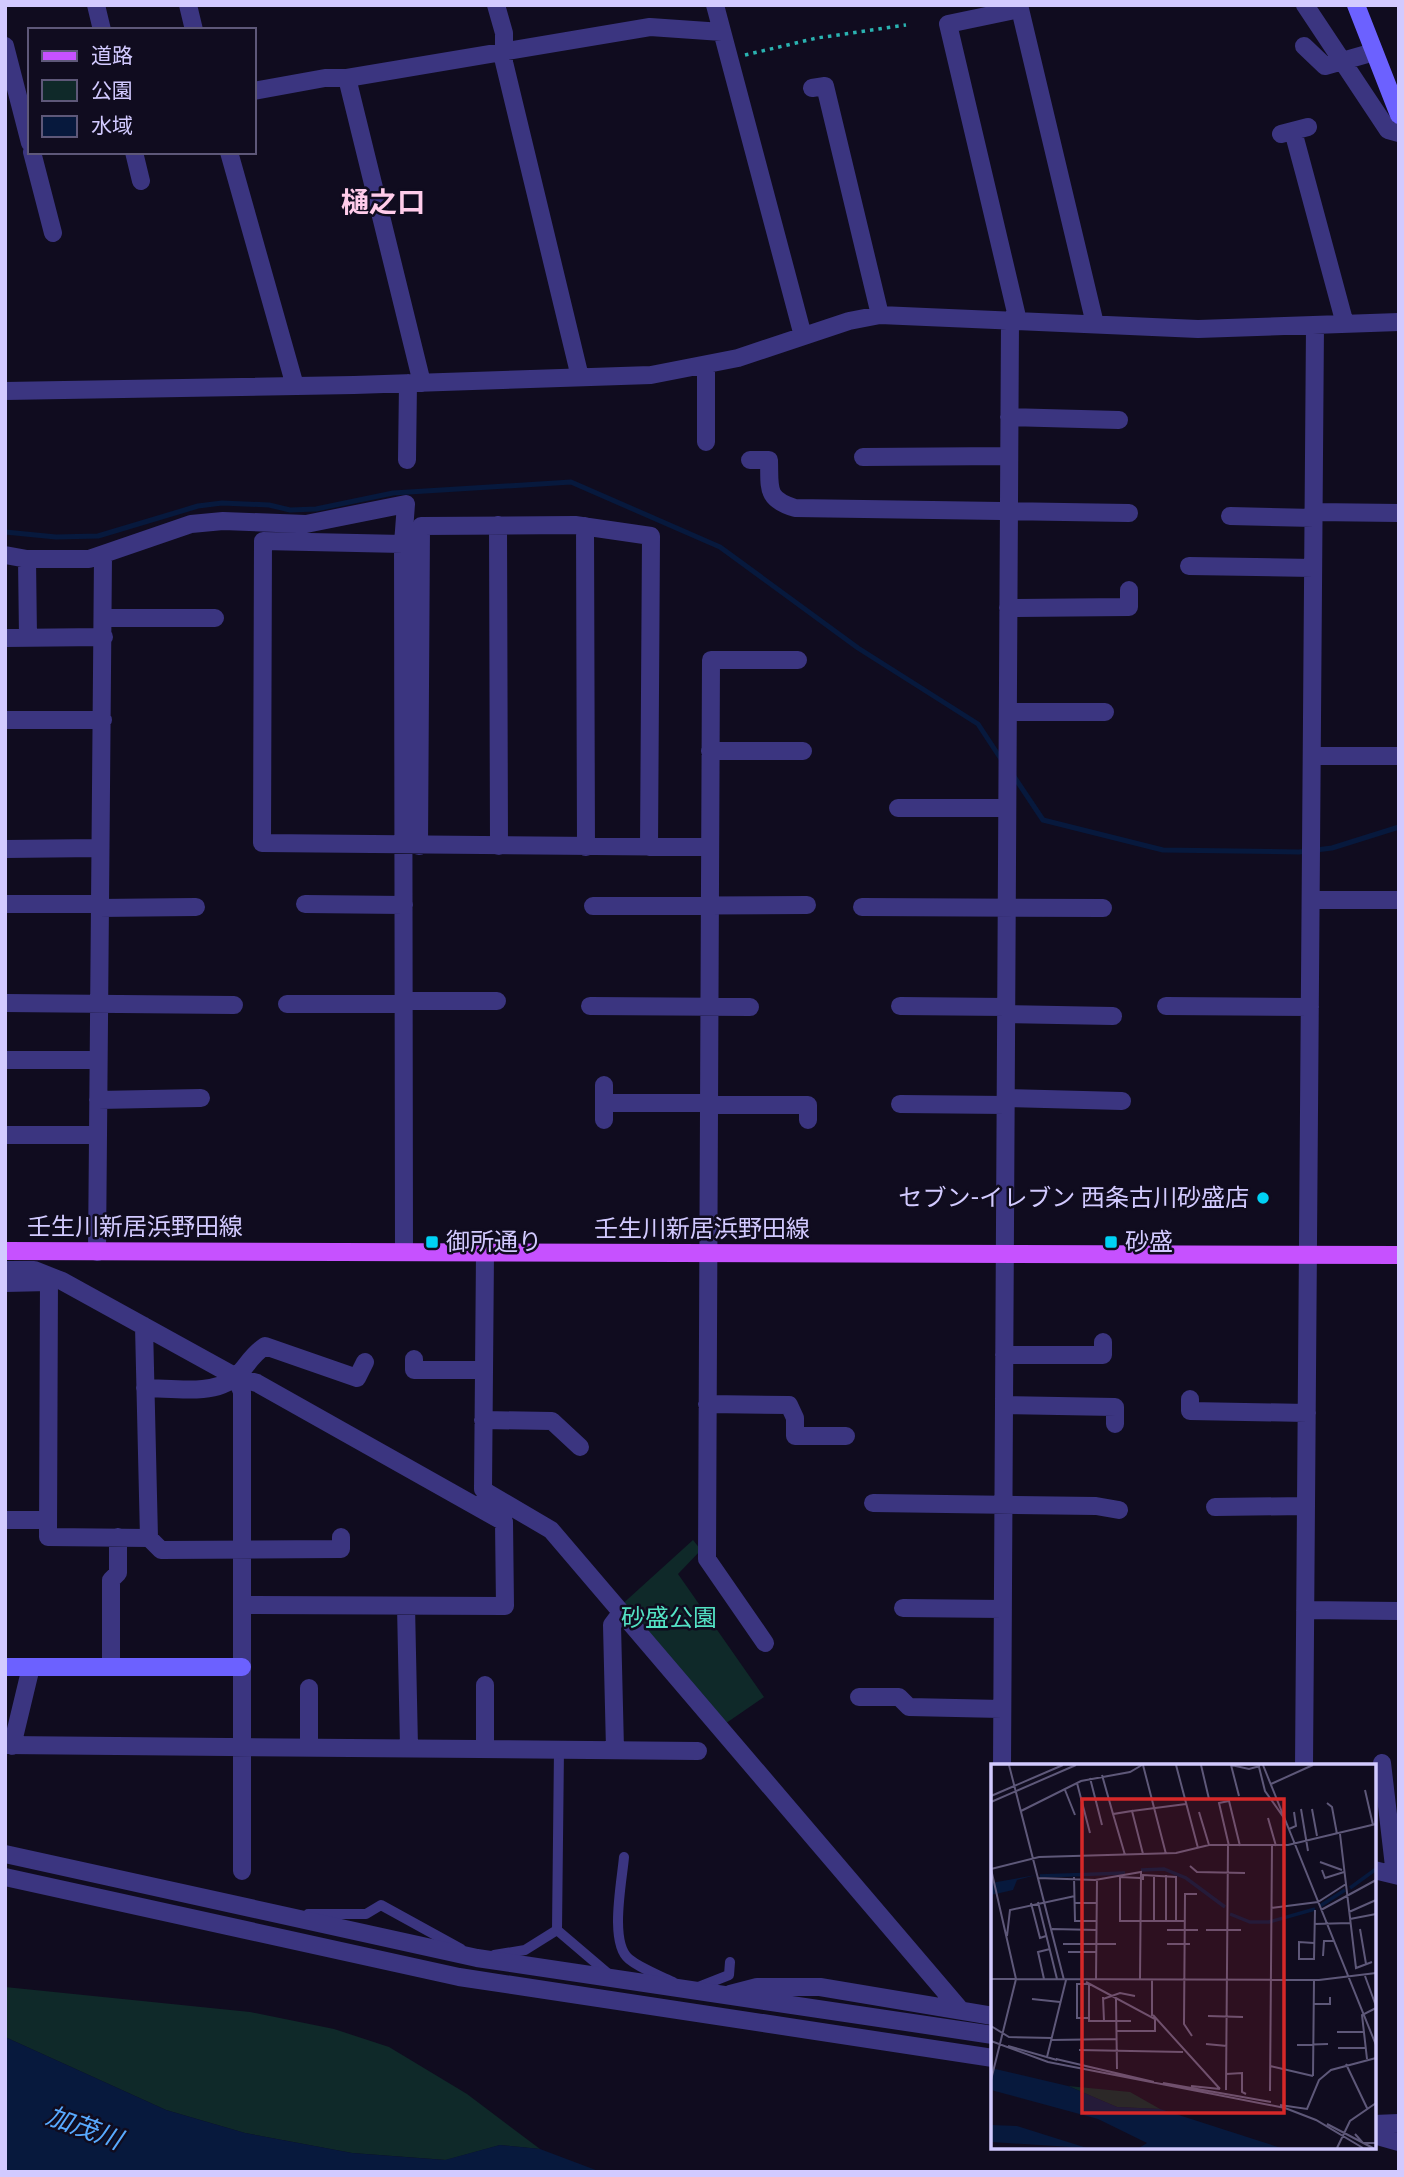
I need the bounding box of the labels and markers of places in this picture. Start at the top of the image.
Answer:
place label: セブン-イレブン 西条古川砂盛店 [899,1184,1249,1212]
marker: セブン-イレブン 西条古川砂盛店 [1255,1190,1271,1206]
place label: 御所通り [446,1228,542,1256]
place label: 砂盛 [1125,1228,1173,1256]
marker: 御所通り [424,1234,440,1250]
marker: 砂盛 [1103,1234,1119,1250]

